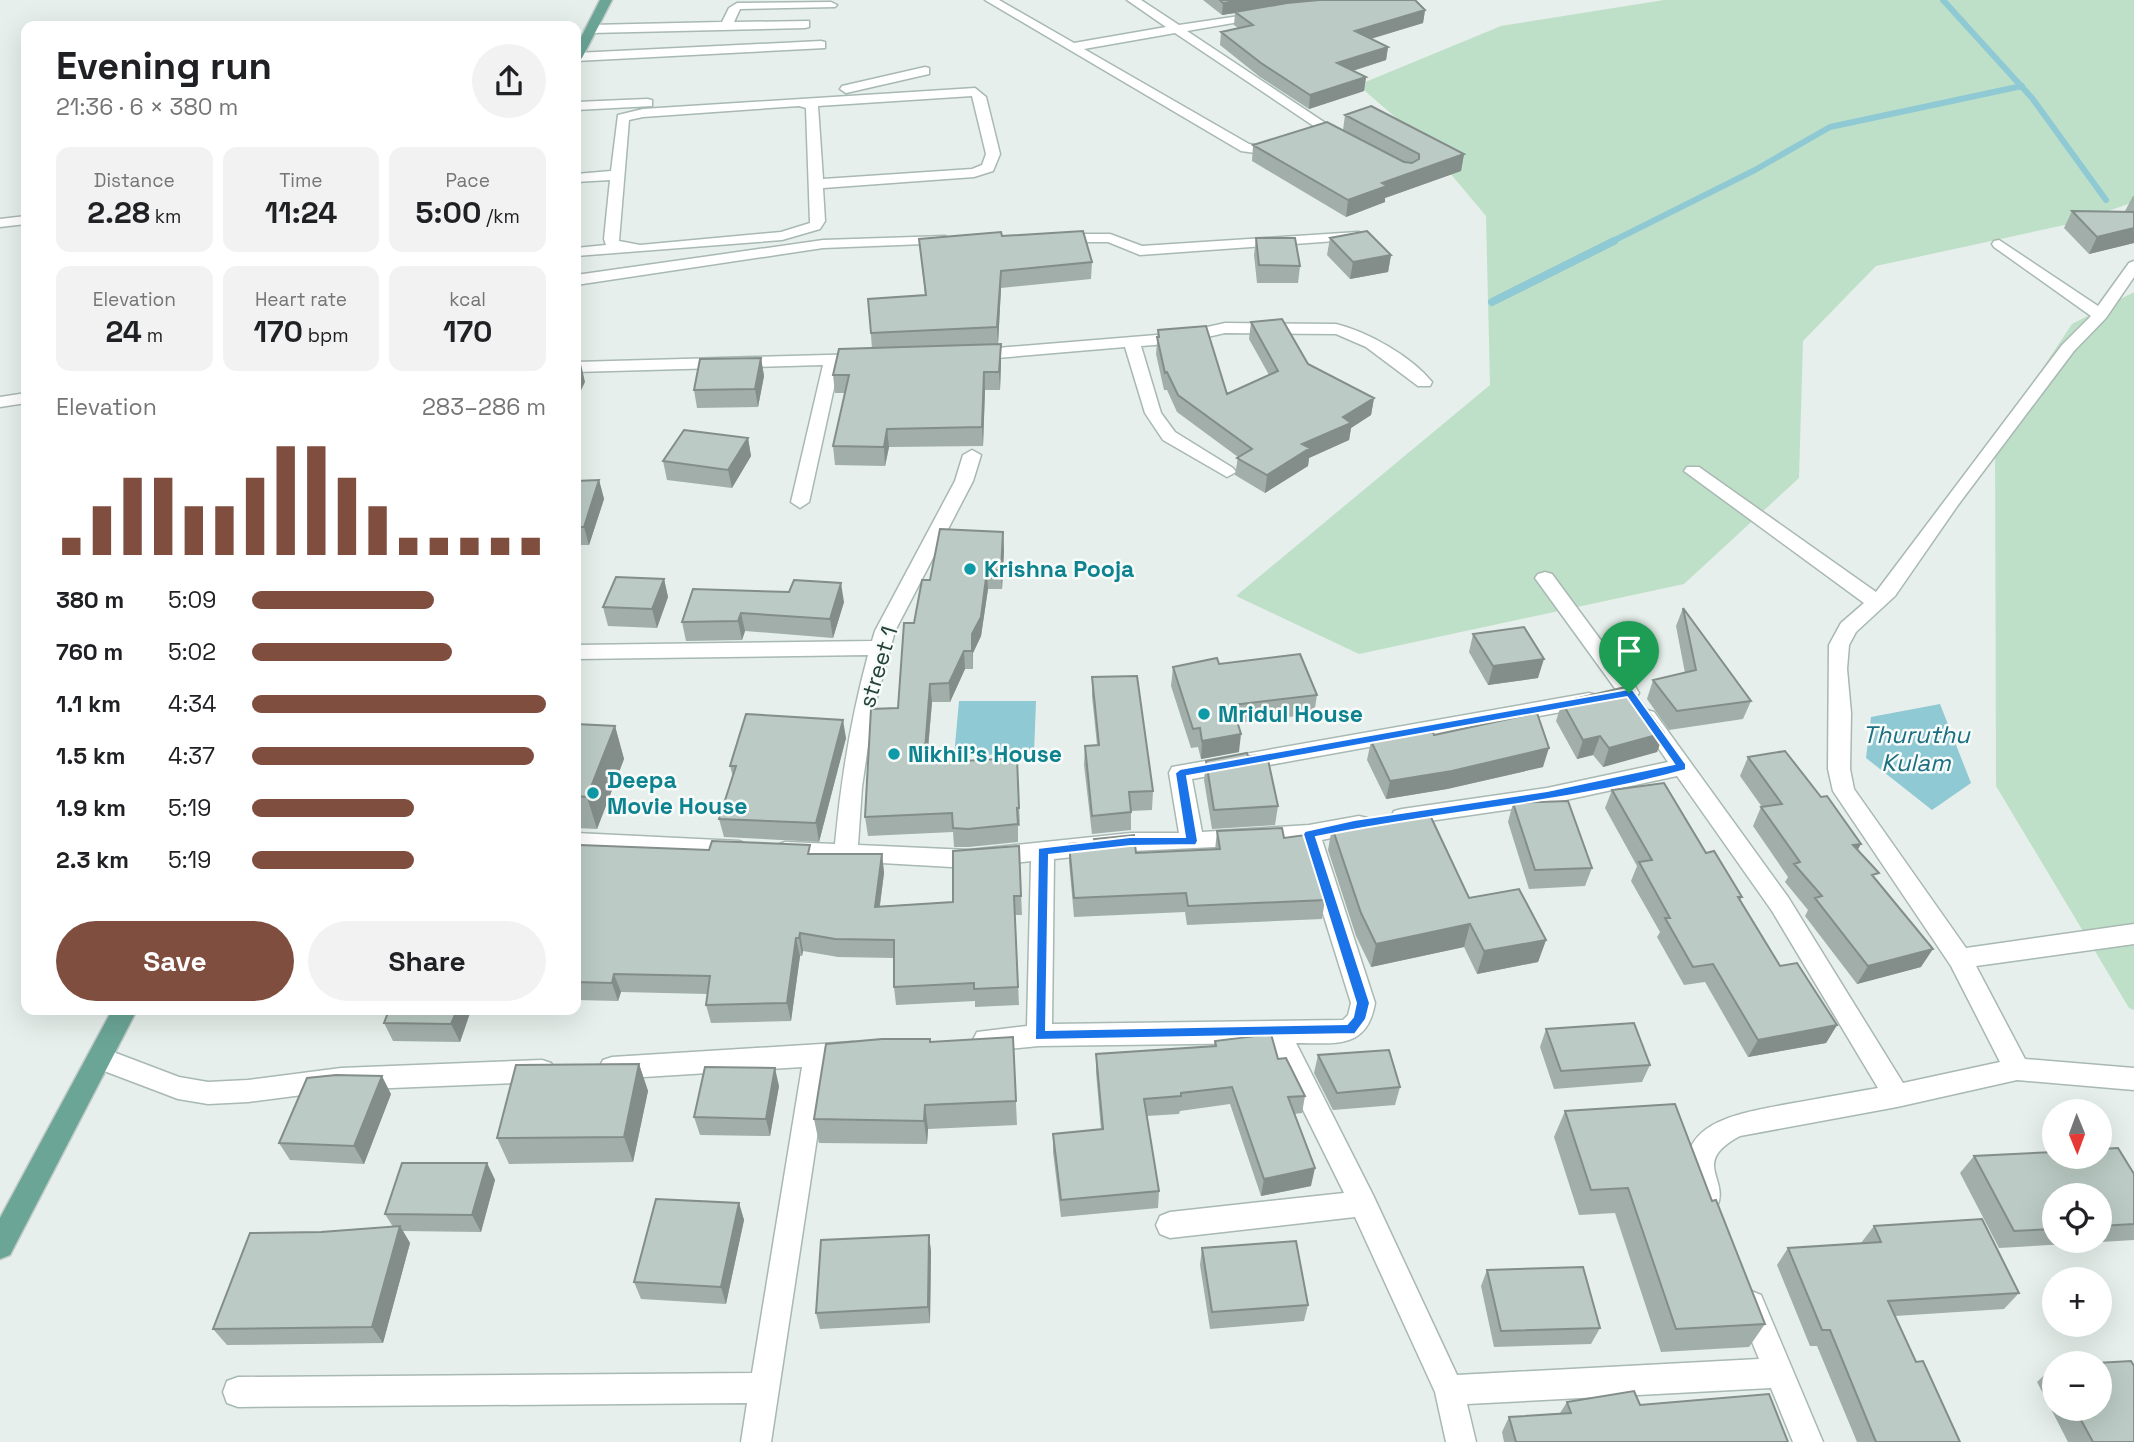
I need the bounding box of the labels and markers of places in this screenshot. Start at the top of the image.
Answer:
place label: Krishna Pooja [984,554,1134,584]
marker: Krishna Pooja [962,561,978,577]
pin [1599,621,1659,693]
place label: Mridul House [1218,699,1363,729]
marker: Mridul House [1196,706,1212,722]
place label: Nikhil's House [908,739,1062,769]
marker: Nikhil's House [886,746,902,762]
place label: Deepa Movie House [607,765,748,821]
marker: Deepa Movie House [585,785,601,801]

